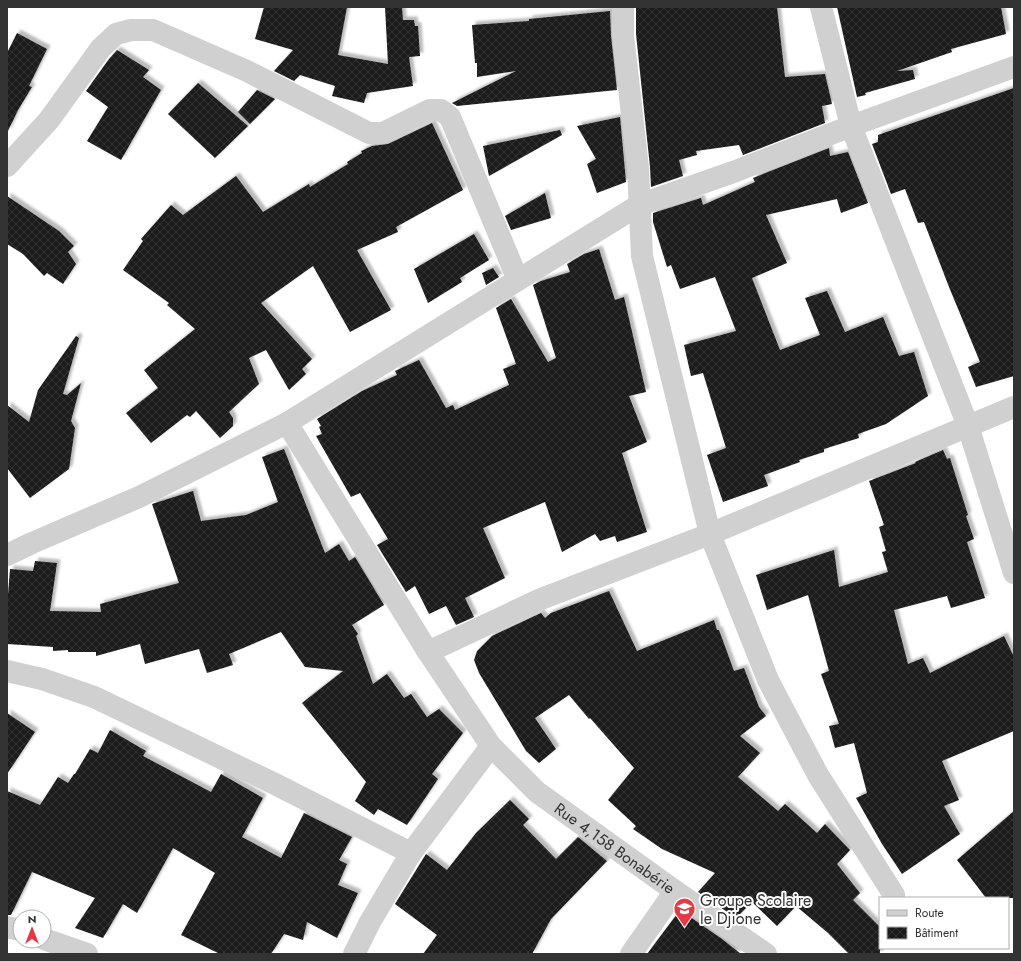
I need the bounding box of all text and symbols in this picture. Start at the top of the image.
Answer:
street label: Rue 4,158 Bonabérie [550,797,680,899]
place label: Groupe Scolaire le Djione [700,889,811,930]
school or university icon: Groupe Scolaire le Djione [672,896,698,929]
legend [879,897,1009,949]
text: Route [915,904,944,922]
north arrow [12,909,52,949]
text: N [28,911,36,927]
text: Bâtiment [915,924,958,942]

